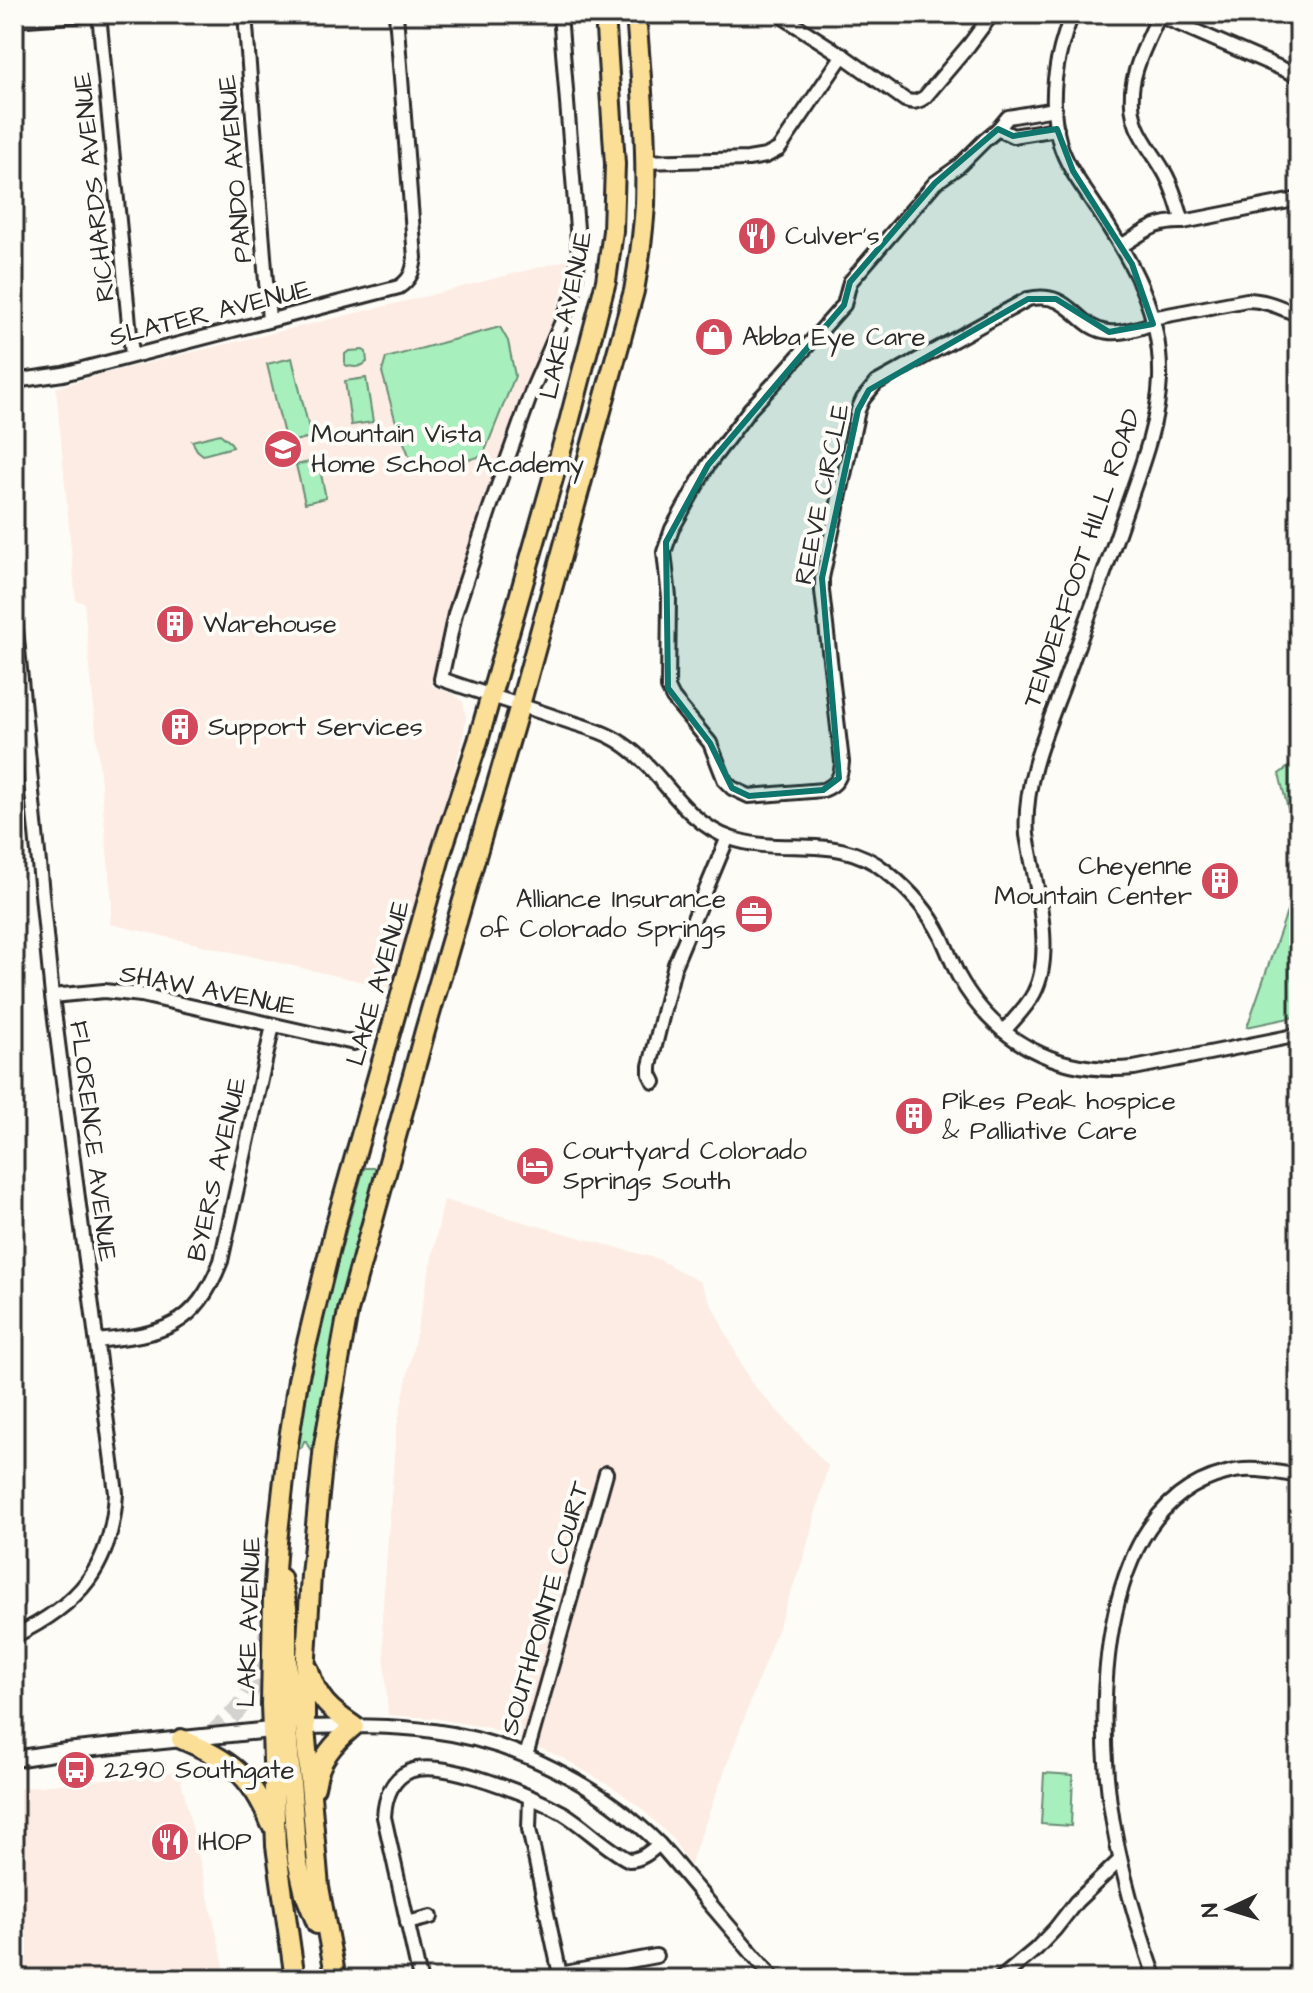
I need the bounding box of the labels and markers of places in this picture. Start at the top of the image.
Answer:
restaurant icon: Culver's [736,215,778,257]
place label: Culver's [785,218,880,254]
shop icon: Abba Eye Care [693,316,735,358]
place label: Abba Eye Care [742,319,926,357]
place label: Mountain Vista Home School Academy [311,416,584,484]
school or university icon: Mountain Vista Home School Academy [262,428,304,470]
building icon: Warehouse [154,603,196,645]
place label: Warehouse [203,606,337,642]
building icon: Support Services [159,706,201,748]
place label: Support Services [208,709,423,745]
place label: Cheyenne Mountain Center [994,848,1192,914]
building icon: Cheyenne Mountain Center [1199,860,1241,902]
place label: Alliance Insurance of Colorado Springs [479,881,726,949]
office icon: Alliance Insurance of Colorado Springs [733,893,775,935]
place label: Pikes Peak hospice & Palliative Care [942,1083,1176,1149]
building icon: Pikes Peak hospice & Palliative Care [893,1095,935,1137]
place label: Courtyard Colorado Springs South [563,1133,807,1201]
hotel icon: Courtyard Colorado Springs South [514,1145,556,1187]
bus stop icon: 2290 Southgate [55,1749,97,1791]
place label: 2290 Southgate [104,1752,295,1790]
restaurant icon: IHOP [149,1821,191,1863]
place label: IHOP [198,1824,252,1860]

